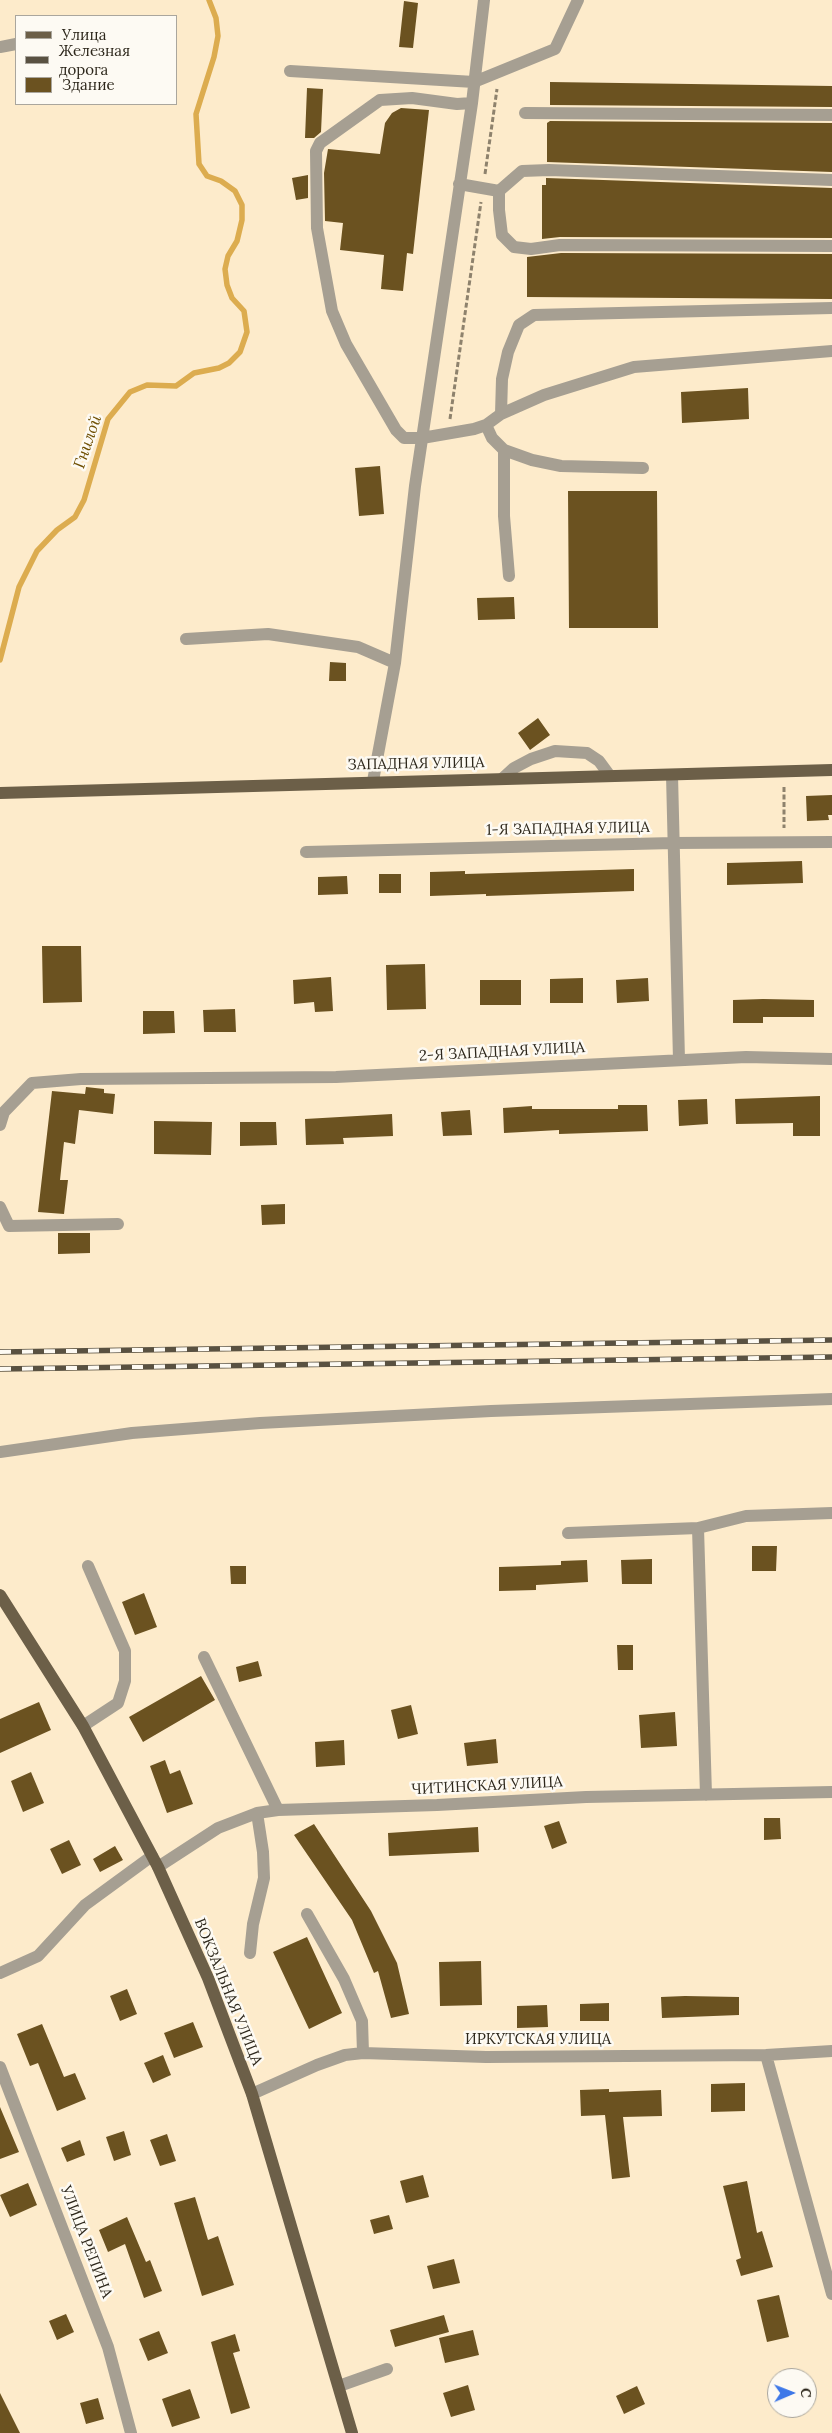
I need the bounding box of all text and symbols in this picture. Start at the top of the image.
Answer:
legend [15,15,178,105]
text: Улица [62,25,106,44]
text: Железная дорога [59,41,130,79]
text: Здание [62,75,115,94]
water label: Гнилой [70,413,106,471]
street label: ЗАПАДНАЯ УЛИЦА [347,754,485,774]
street label: 1-Я ЗАПАДНАЯ УЛИЦА [486,819,650,839]
street label: 2-Я ЗАПАДНАЯ УЛИЦА [419,1039,585,1065]
street label: ЧИТИНСКАЯ УЛИЦА [411,1773,563,1799]
street label: ВОКЗАЛЬНАЯ УЛИЦА [190,1916,266,2068]
street label: ИРКУТСКАЯ УЛИЦА [465,2031,611,2049]
street label: УЛИЦА РЕПИНА [56,2183,116,2301]
north arrow [767,2368,817,2418]
text: С [797,2388,815,2398]

